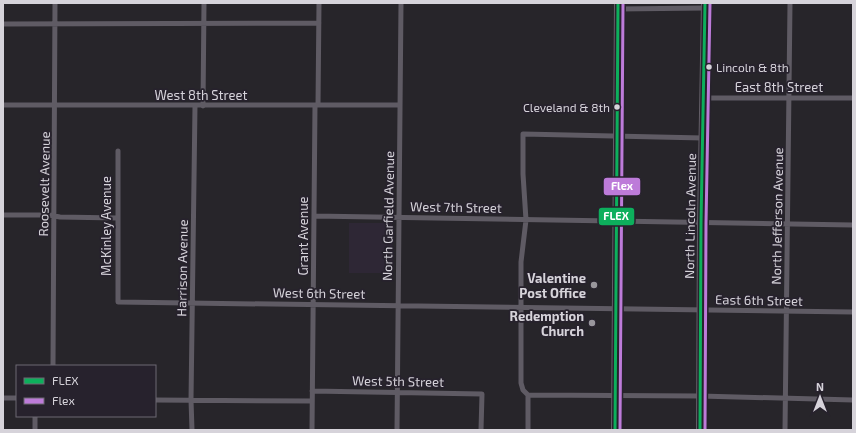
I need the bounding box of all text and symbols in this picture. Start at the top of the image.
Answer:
place label: Lincoln & 8th [716,60,789,74]
marker: Lincoln & 8th [704,62,714,72]
street label: East 8th Street [735,79,823,95]
street label: West 8th Street [155,87,248,103]
place label: Cleveland & 8th [523,100,610,114]
marker: Cleveland & 8th [612,102,622,112]
street label: Roosevelt Avenue [35,131,53,237]
street label: North Jefferson Avenue [768,147,786,285]
street label: North Garfield Avenue [379,151,397,281]
street label: North Lincoln Avenue [681,153,699,279]
street label: McKinley Avenue [98,176,114,276]
line badge: Flex [603,177,641,196]
text: Flex [611,179,634,192]
street label: Grant Avenue [295,196,311,276]
street label: West 7th Street [410,198,502,216]
line badge: FLEX [598,207,635,226]
text: FLEX [603,209,629,222]
street label: Harrison Avenue [173,219,191,317]
place label: Valentine Post Office [519,270,586,301]
marker: Valentine Post Office [589,280,599,290]
street label: West 6th Street [273,284,365,302]
street label: East 6th Street [715,291,803,309]
place label: Redemption Church [510,308,584,339]
marker: Redemption Church [587,318,597,328]
legend [16,365,156,417]
street label: West 5th Street [352,372,444,390]
text: FLEX [52,373,79,387]
north arrow [800,377,840,417]
text: N [816,380,824,393]
text: Flex [52,393,75,407]

